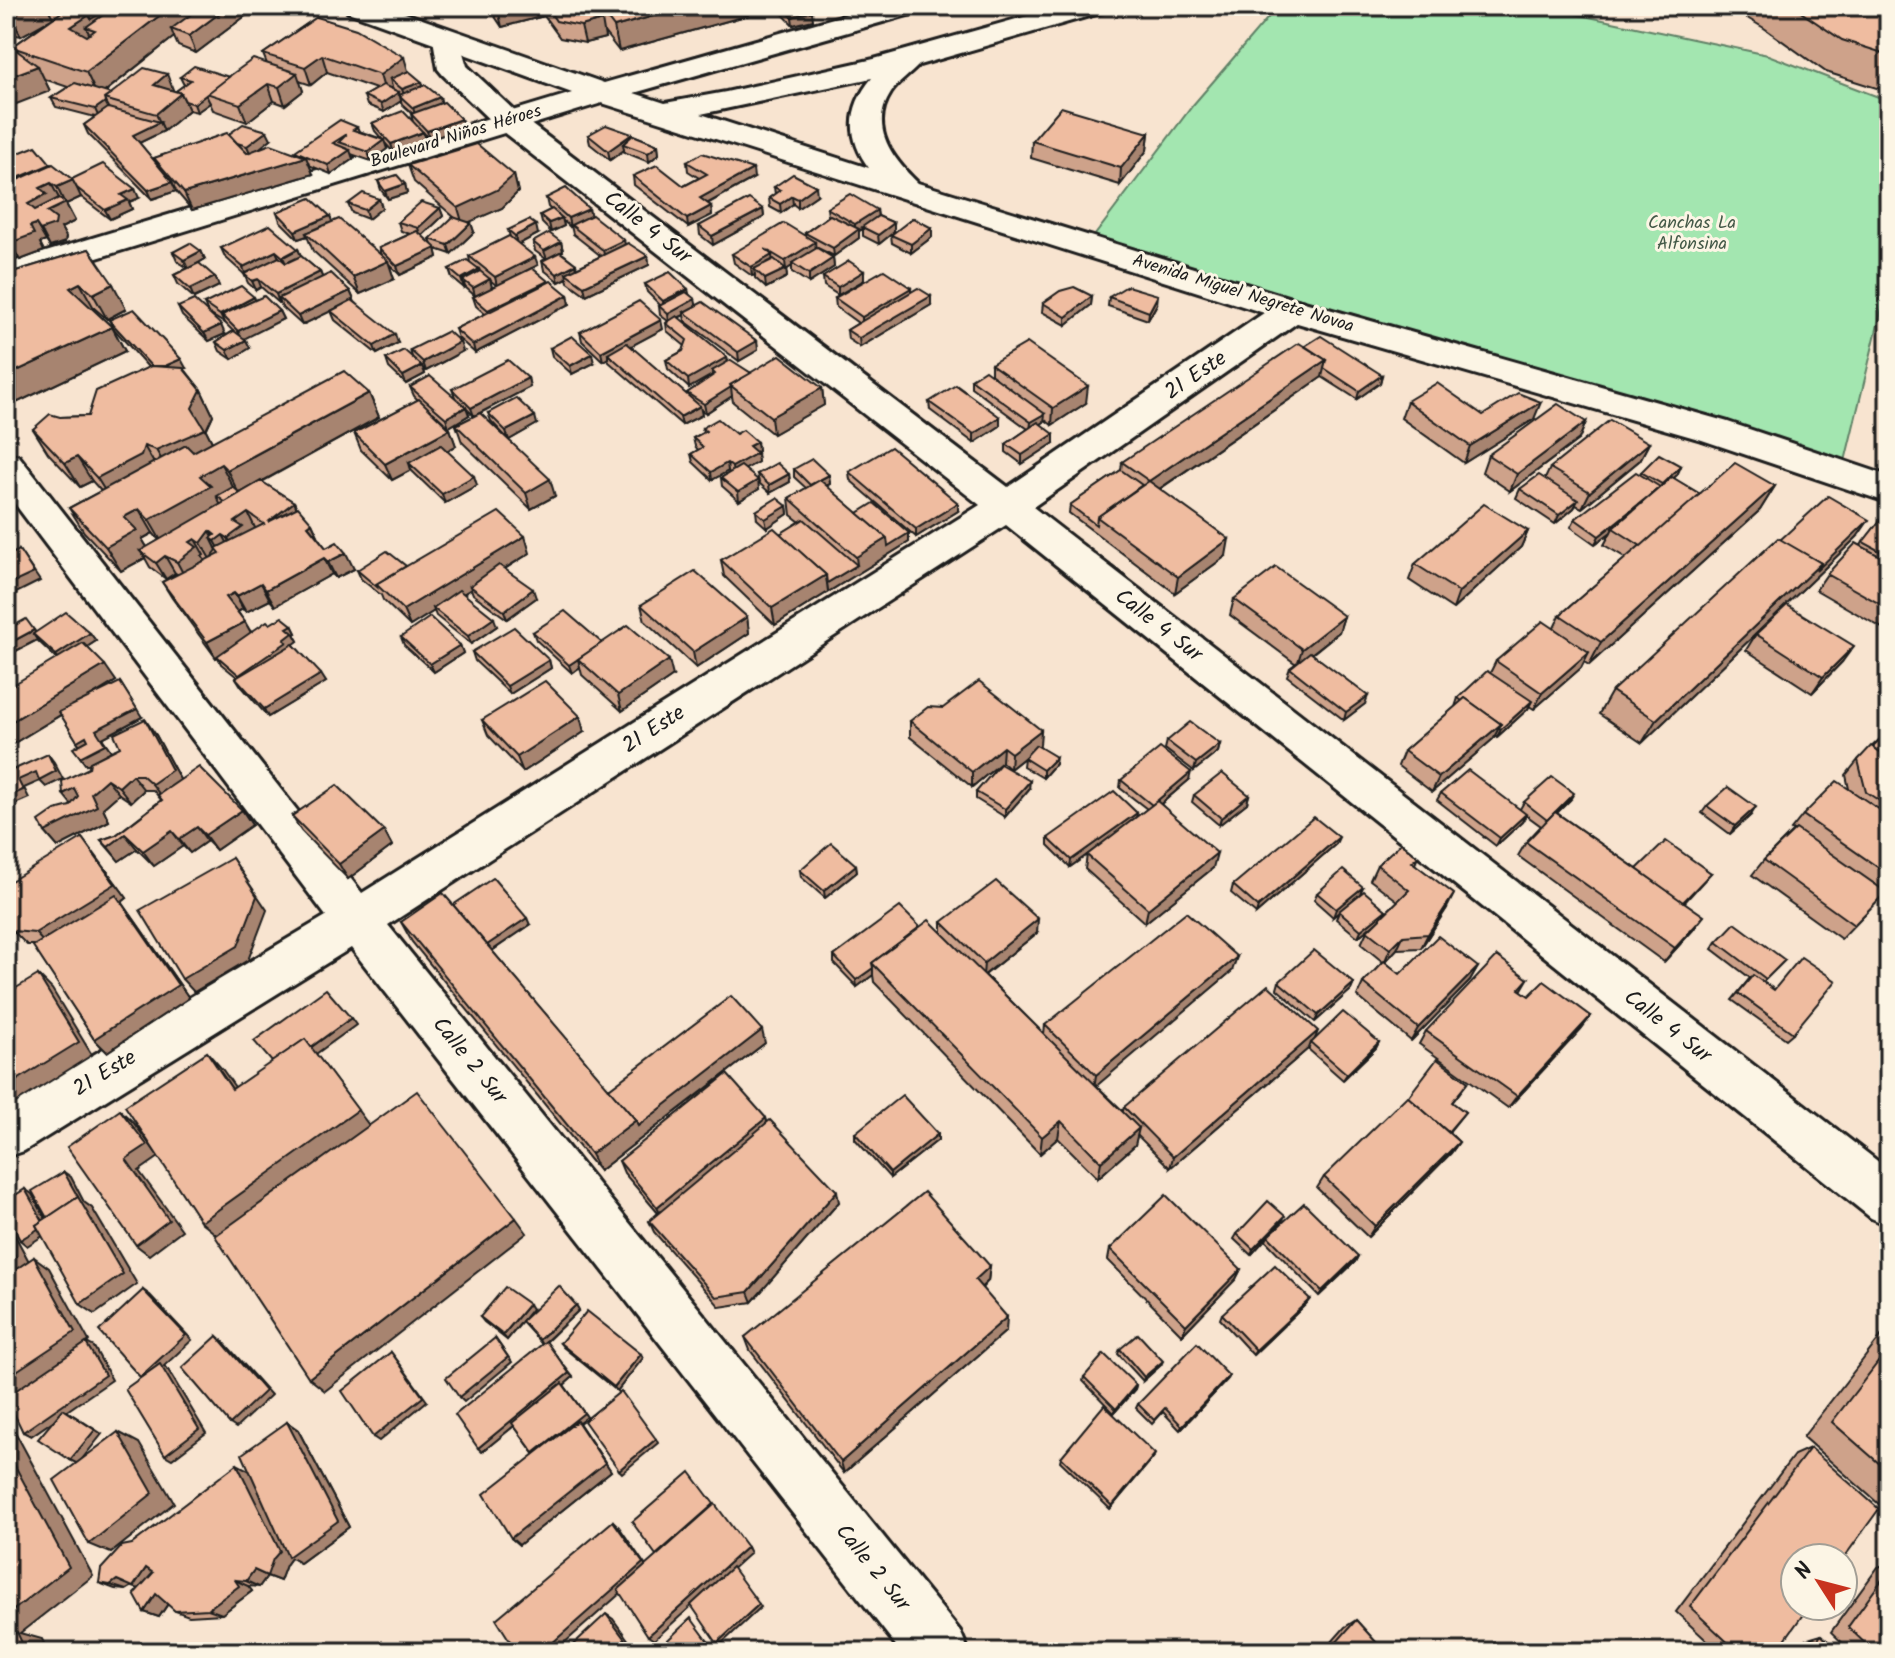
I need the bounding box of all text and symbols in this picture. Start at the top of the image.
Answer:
street label: Boulevard Niños Héroes [367,97,546,177]
street label: Calle 4 Sur [595,182,700,275]
park label: Canchas La Alfonsina [1648,209,1736,259]
street label: Avenida Miguel Negrete Novoa [1129,246,1357,342]
street label: 21 Este [1158,342,1235,410]
street label: Calle 4 Sur [1106,580,1211,673]
street label: 21 Este [615,696,693,764]
street label: Calle 4 Sur [1615,981,1720,1074]
street label: Calle 2 Sur [423,1010,516,1114]
street label: 21 Este [66,1041,144,1107]
street label: Calle 2 Sur [826,1517,919,1621]
north arrow [1779,1542,1859,1622]
text: N [1787,1556,1823,1588]

